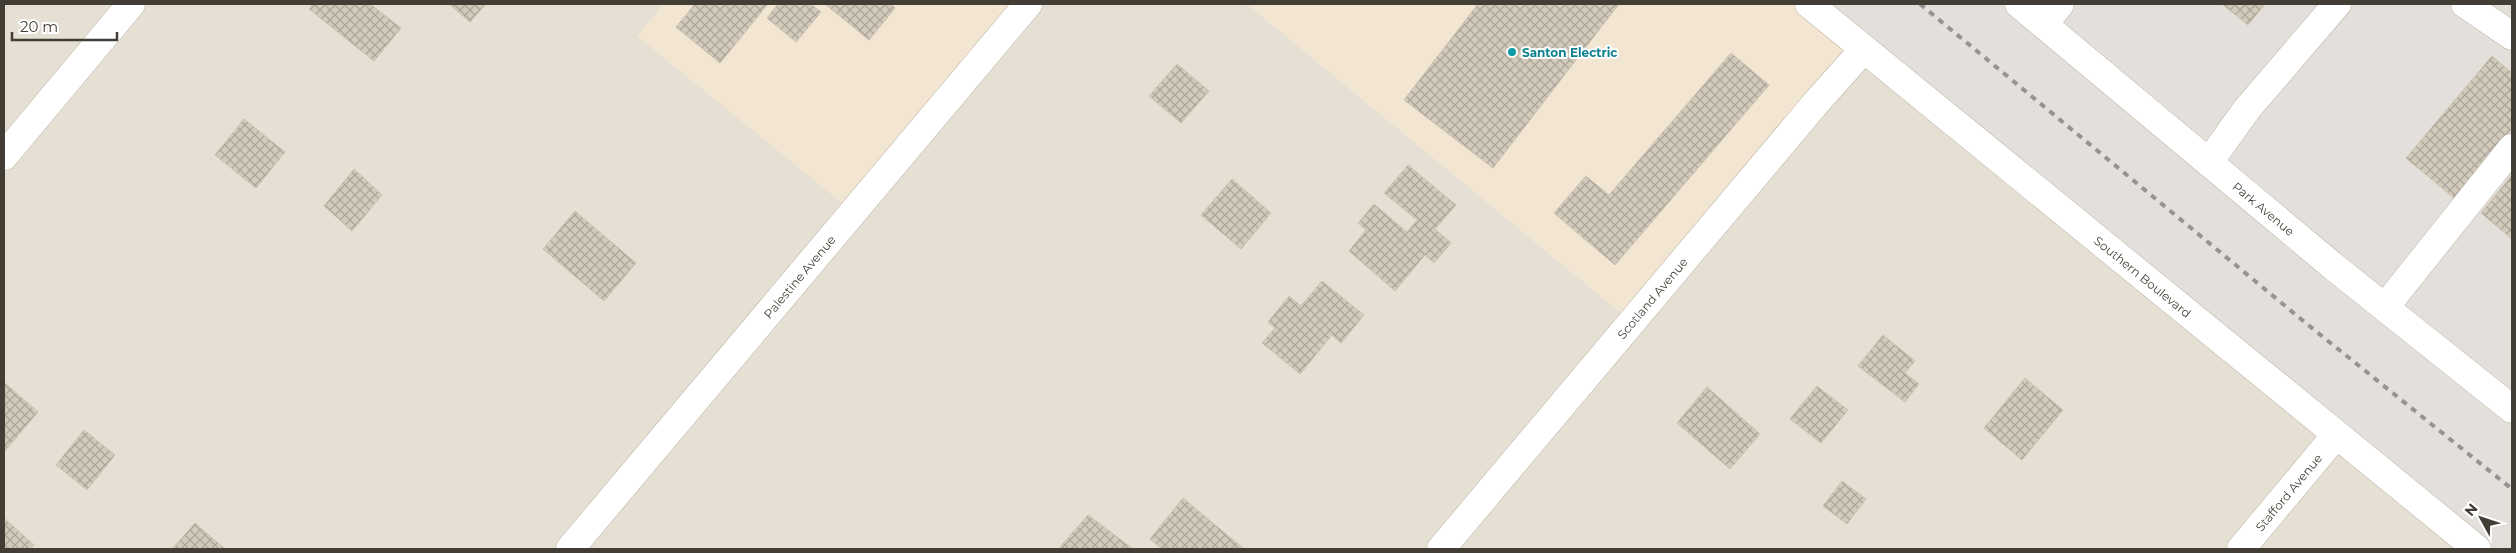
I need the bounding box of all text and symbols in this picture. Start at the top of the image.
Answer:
scale bar [12,10,118,42]
text: 20 m [20,17,58,36]
place label: Santon Electric [1522,45,1617,60]
marker: Santon Electric [1506,46,1518,58]
street label: Park Avenue [2230,178,2298,239]
street label: Palestine Avenue [760,232,838,321]
street label: Southern Boulevard [2092,233,2194,320]
street label: Scotland Avenue [1614,254,1690,342]
street label: Stafford Avenue [2252,450,2325,534]
north arrow [2456,493,2506,543]
text: N [2461,500,2482,520]

